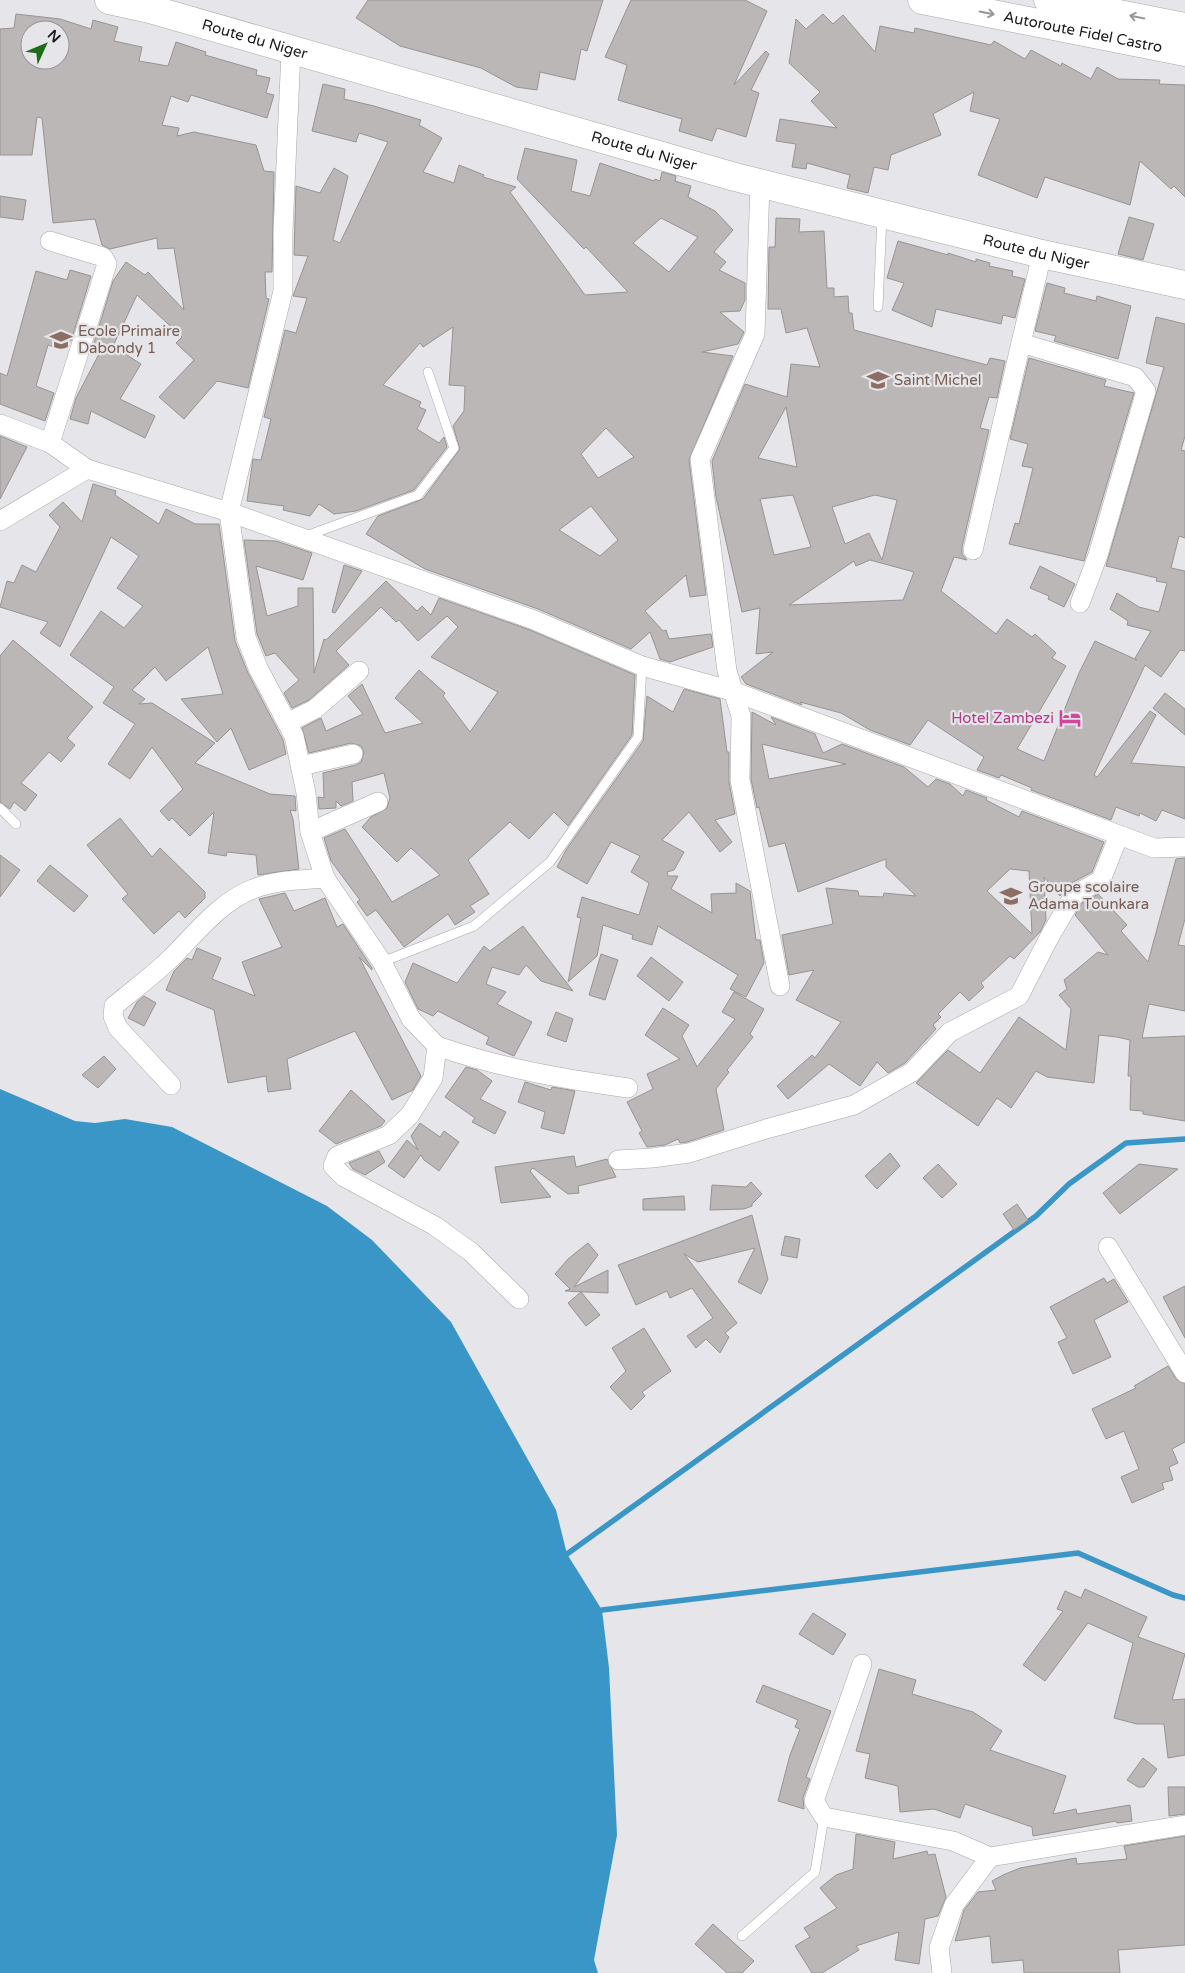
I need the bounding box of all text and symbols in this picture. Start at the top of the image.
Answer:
street label: Autoroute Fidel Castro [1002,7,1164,56]
one-way arrow [978,9,994,18]
one-way arrow [1130,12,1146,22]
street label: Route du Niger [200,15,310,63]
north arrow [20,20,70,70]
text: N [44,26,64,46]
street label: Route du Niger [589,127,699,175]
street label: Route du Niger [981,231,1091,273]
place label: Ecole Primaire Dabondy 1 [78,322,180,357]
school or university icon: Ecole Primaire Dabondy 1 [48,327,74,353]
school or university icon: Saint Michel [865,367,891,393]
place label: Saint Michel [894,371,981,389]
hotel icon: Hotel Zambezi [1057,705,1083,731]
place label: Hotel Zambezi [951,709,1054,727]
place label: Groupe scolaire Adama Tounkara [1028,878,1149,913]
school or university icon: Groupe scolaire Adama Tounkara [998,883,1024,909]

